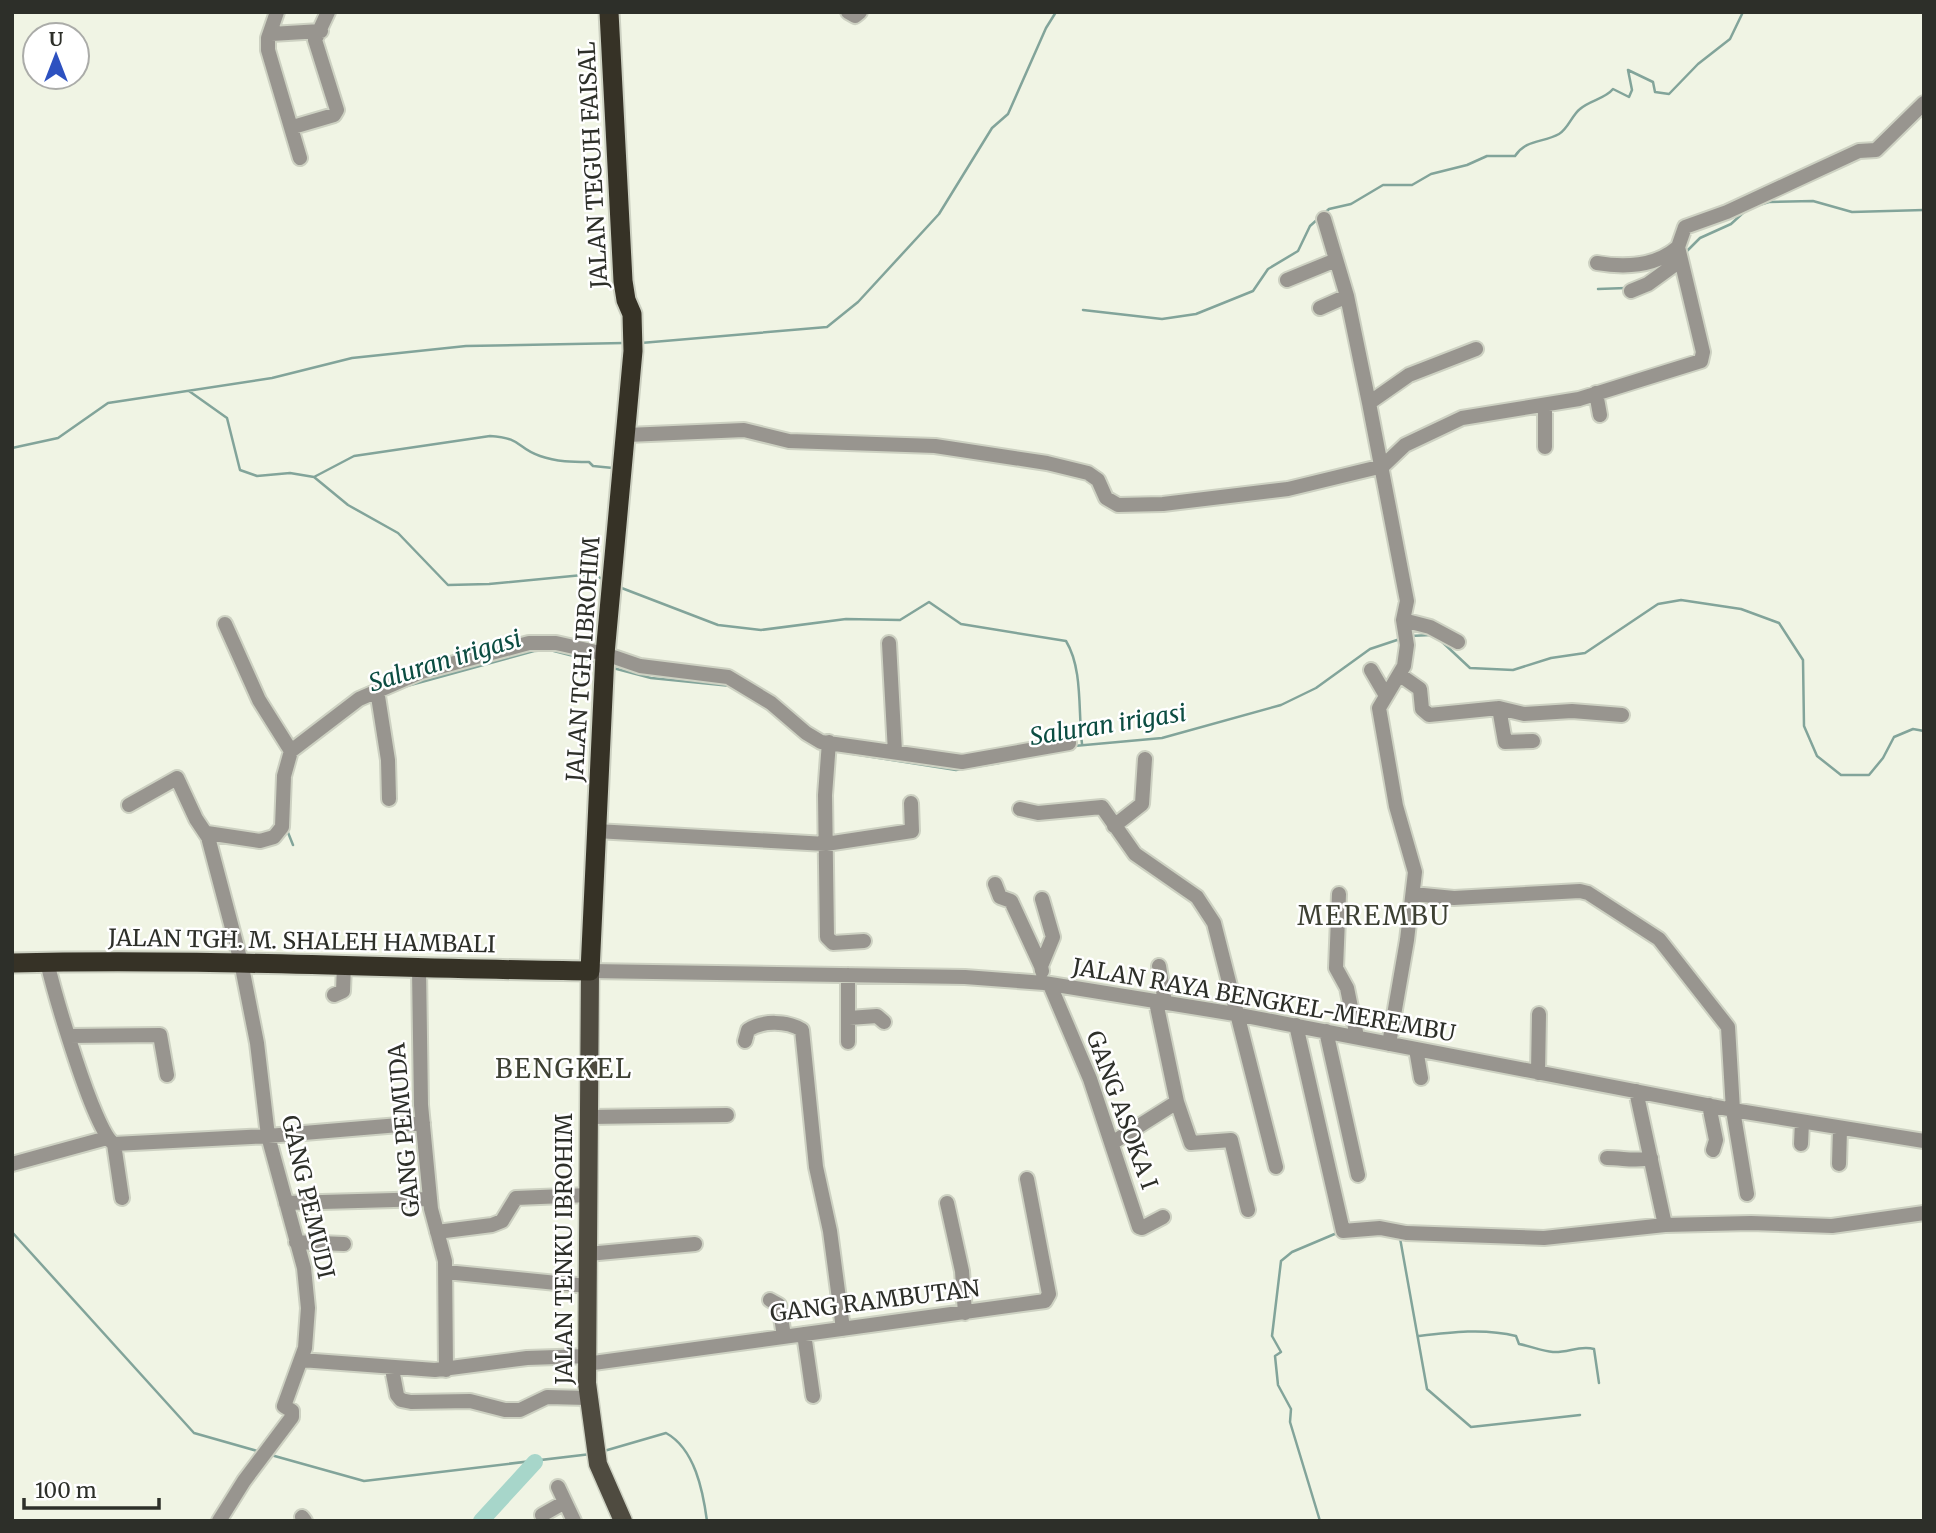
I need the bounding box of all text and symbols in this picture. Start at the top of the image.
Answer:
north arrow [21,21,91,91]
text: U [49,27,63,51]
street label: JALAN TEGUH FAISAL [572,41,614,290]
street label: JALAN TGH. IBROHIM [559,535,606,784]
water label: Saluran irigasi [365,623,525,698]
water label: Saluran irigasi [1028,697,1188,752]
district label: MEREMBU [1297,899,1451,932]
street label: JALAN TGH. M. SHALEH HAMBALI [107,923,496,958]
street label: JALAN RAYA BENGKEL-MEREMBU [1069,951,1458,1048]
street label: GANG ASOKA I [1080,1027,1165,1193]
street label: GANG PEMUDA [381,1041,426,1218]
district label: BENGKEL [495,1052,633,1085]
street label: GANG PEMUDI [276,1112,341,1282]
street label: JALAN TENKU IBROHIM [549,1113,578,1386]
street label: GANG RAMBUTAN [768,1273,982,1328]
scale bar [24,1466,159,1510]
text: 100 m [35,1477,97,1504]

